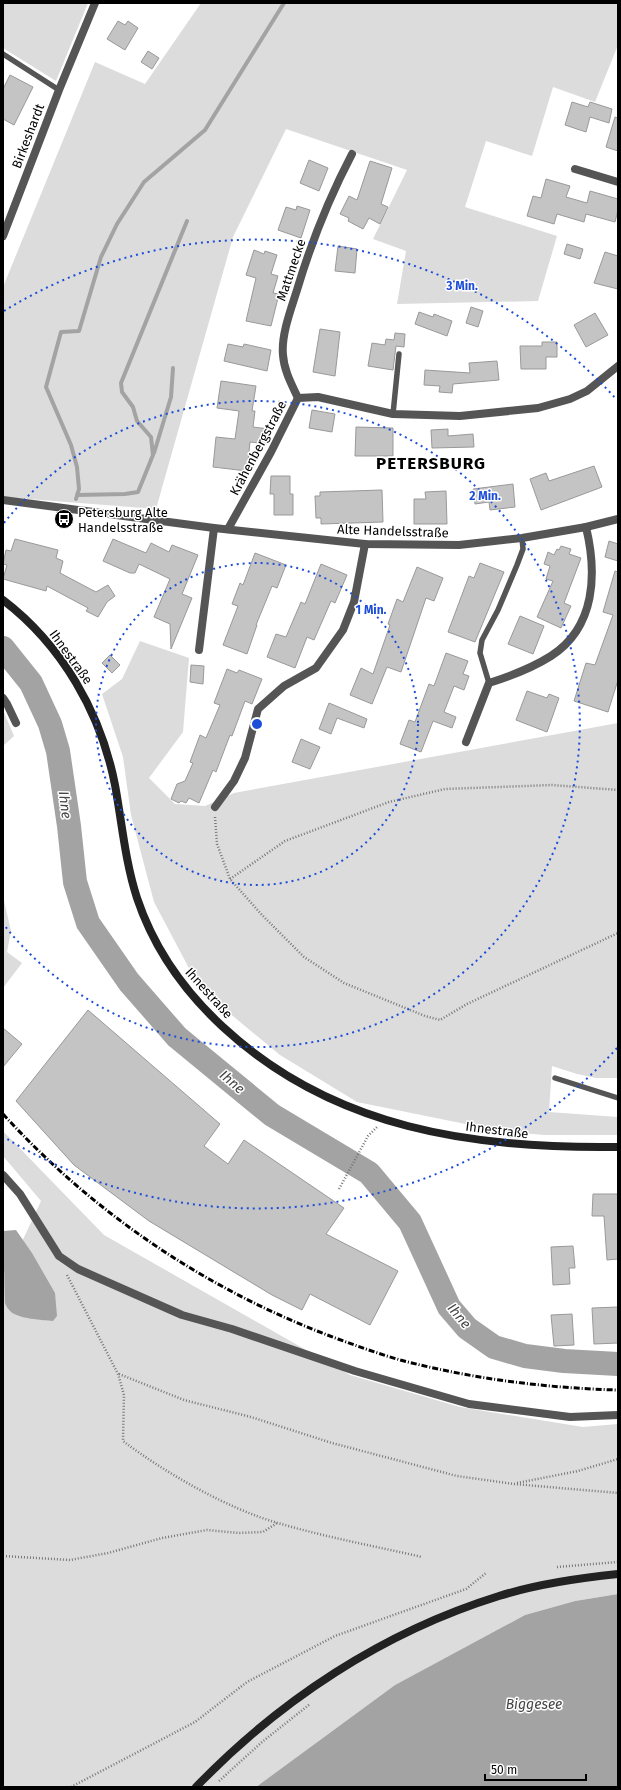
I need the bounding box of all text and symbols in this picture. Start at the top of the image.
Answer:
street label: Birkeshardt [9,101,47,170]
street label: Mattmecke [273,237,309,303]
text: 3 Min. [445,279,478,293]
street label: Krähenbergstraße [227,398,289,498]
district label: PETERSBURG [376,453,486,474]
text: 2 Min. [469,489,501,503]
place label: Petersburg Alte Handelsstraße [78,505,168,535]
bus stop icon: Petersburg Alte Handelsstraße [53,508,75,530]
street label: Alte Handelsstraße [337,522,449,540]
text: 1 Min. [355,603,387,617]
street label: Ihnestraße [46,627,96,687]
centre of rings [250,717,264,731]
water label: Ihne [55,790,75,820]
street label: Ihnestraße [182,964,236,1022]
water label: Ihne [216,1067,248,1097]
street label: Ihnestraße [465,1119,529,1141]
water label: Ihne [444,1300,474,1332]
water label: Biggesee [506,1696,562,1713]
scale bar [485,1756,586,1782]
text: 50 m [491,1763,517,1777]

